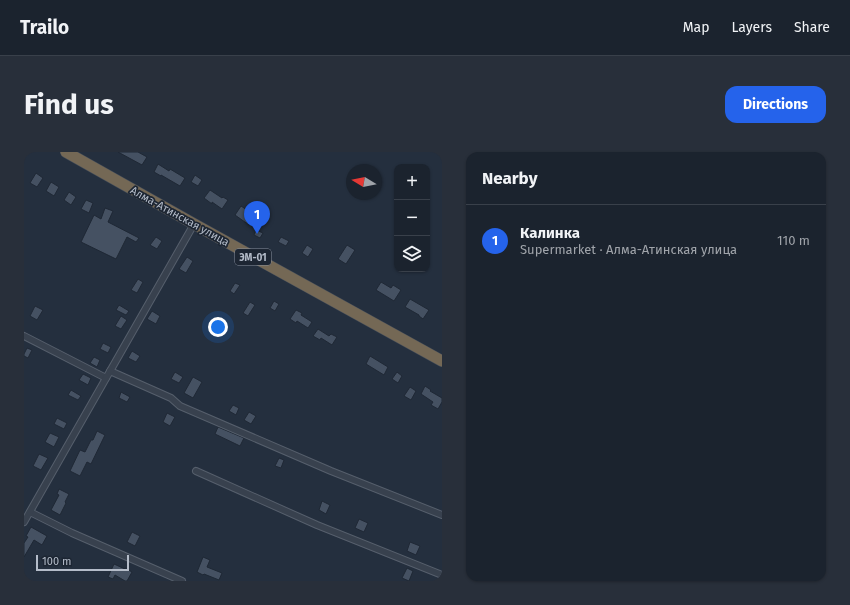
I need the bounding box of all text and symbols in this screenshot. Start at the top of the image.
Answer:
text: Trailo [20,16,69,39]
text: Map [683,19,709,36]
text: Layers [731,19,772,36]
text: Share [794,19,830,36]
button: Directions [725,86,826,123]
text: Find us [24,88,114,121]
north arrow [346,164,382,200]
map controls [394,164,430,272]
button: + [394,164,430,200]
text: Nearby [482,168,537,189]
street label: Алма-Атинская улица [128,184,231,249]
button: − [394,200,430,236]
pin: 1 [244,201,270,234]
text: Калинка [520,224,580,242]
text: 1 [492,233,498,248]
text: 110 m [777,233,810,248]
button: layers [394,236,430,272]
text: Supermarket · Алма-Атинская улица [520,242,737,257]
road number: ЭМ-01 [235,249,271,265]
your location [208,317,228,337]
scale bar [36,553,129,572]
text: 100 m [42,555,71,568]

